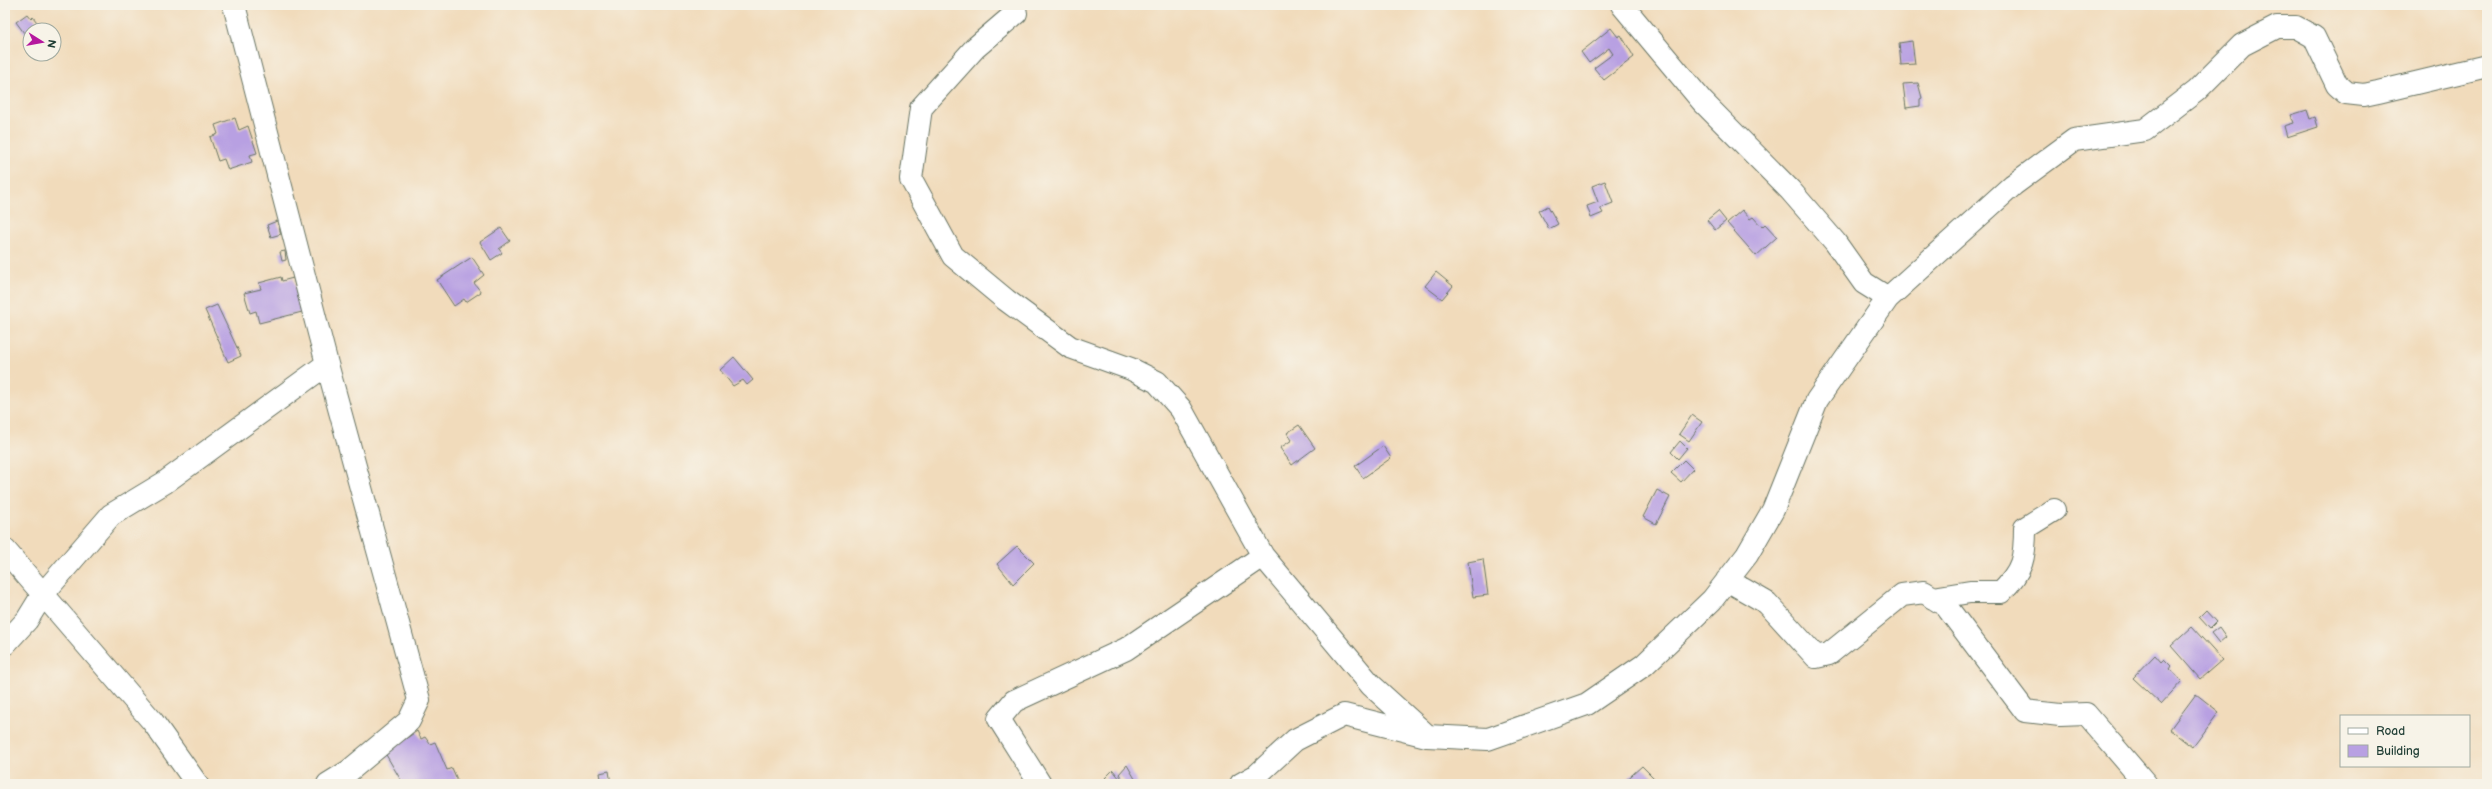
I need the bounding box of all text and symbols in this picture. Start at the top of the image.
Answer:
north arrow [22,22,62,62]
text: N [44,39,58,49]
legend [2340,715,2470,767]
text: Road [2376,724,2405,739]
text: Building [2376,744,2420,759]

